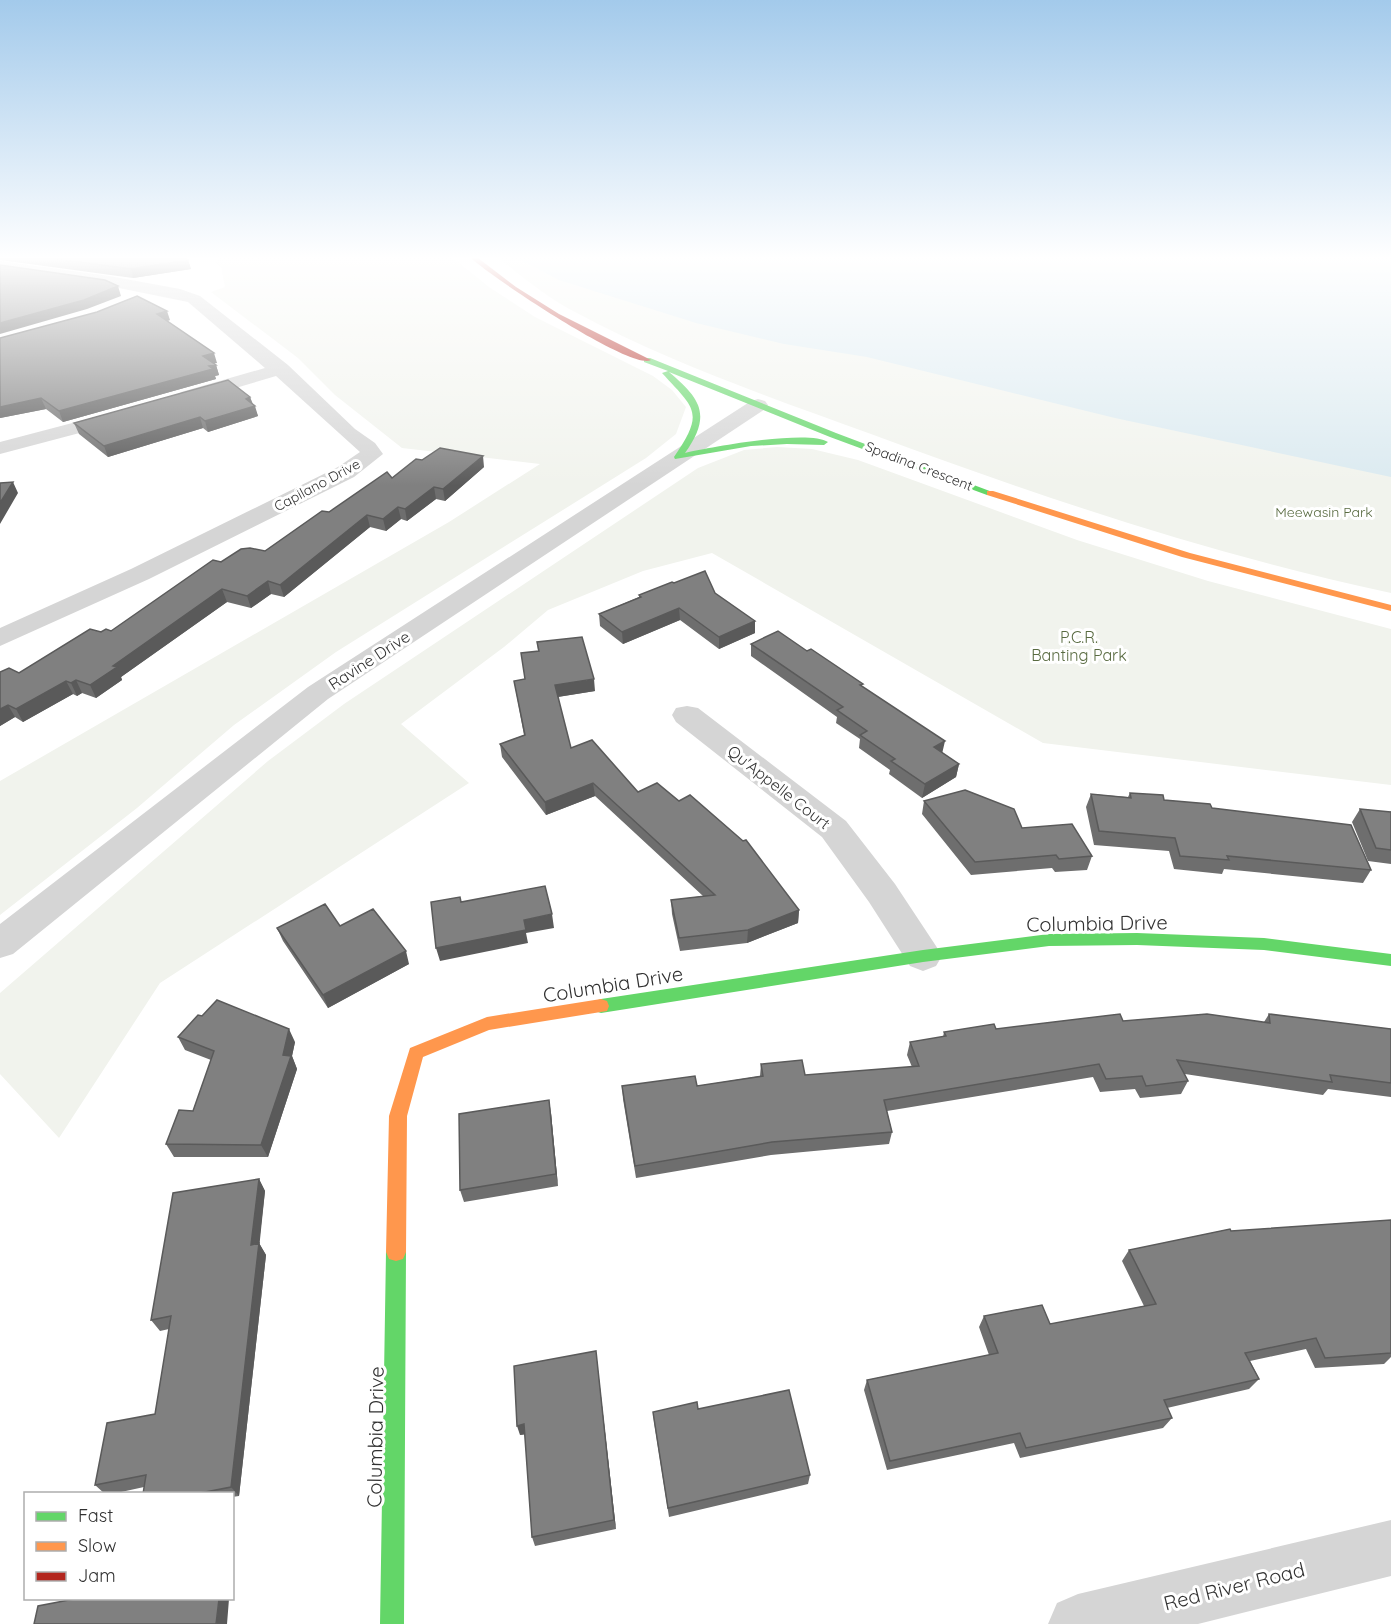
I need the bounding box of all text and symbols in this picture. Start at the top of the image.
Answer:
street label: Spadina Crescent [863,437,975,495]
street label: Capilano Drive [271,455,363,515]
park label: Meewasin Park [1275,503,1373,521]
street label: Ravine Drive [324,626,414,694]
park label: P.C.R. Banting Park [1031,627,1127,665]
street label: Qu'Appelle Court [724,741,834,833]
street label: Columbia Drive [1026,909,1168,937]
street label: Columbia Drive [541,961,685,1007]
street label: Columbia Drive [361,1366,389,1508]
legend [24,1492,234,1600]
text: Fast [78,1504,113,1527]
text: Slow [78,1534,116,1557]
street label: Red River Road [1161,1556,1307,1616]
text: Jam [78,1564,116,1587]

